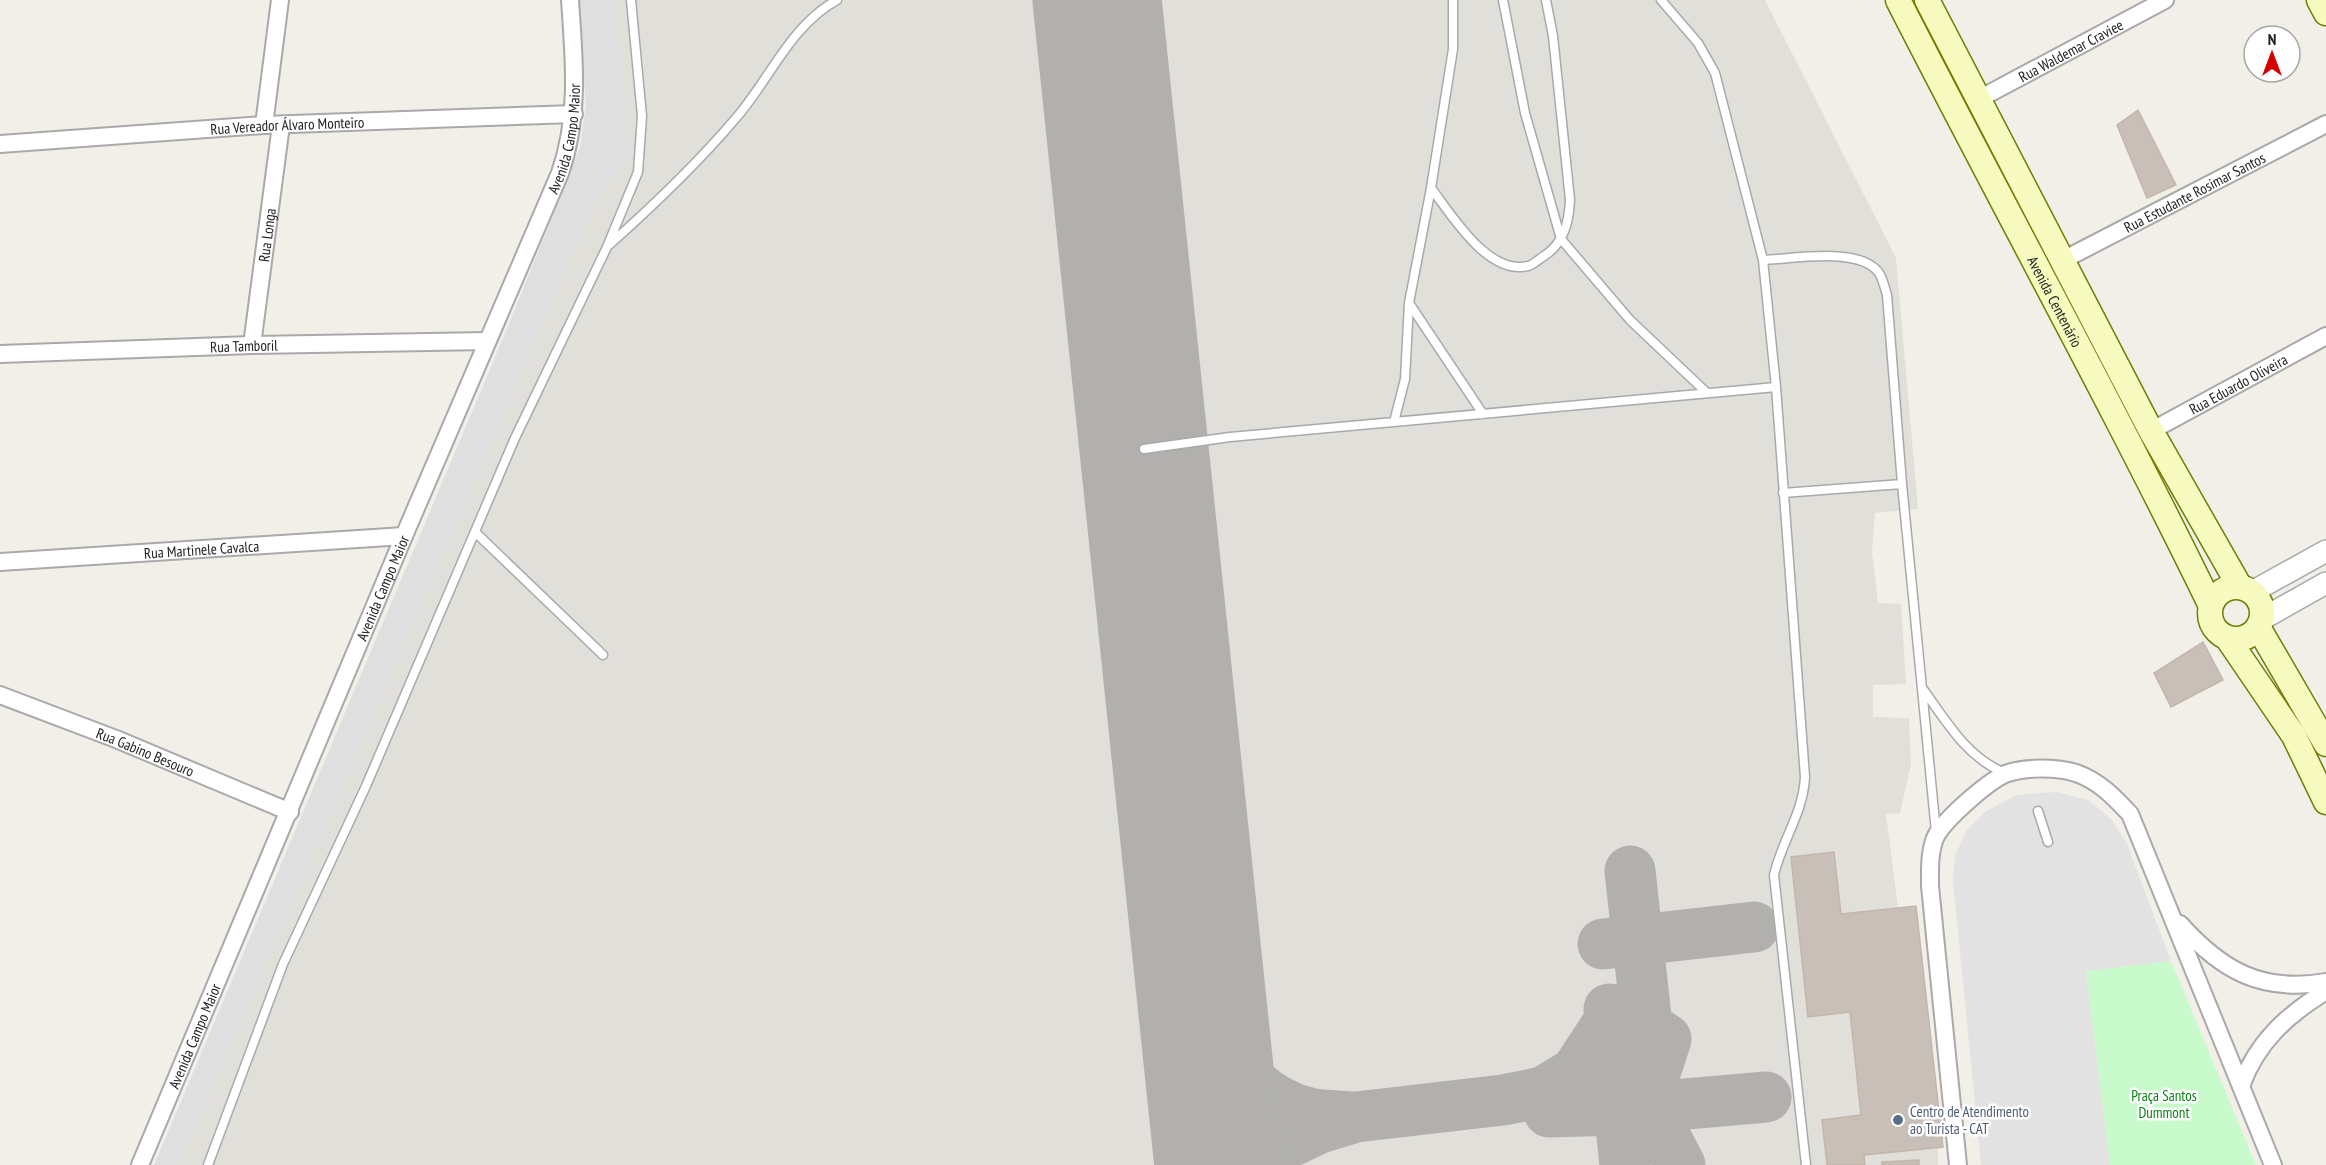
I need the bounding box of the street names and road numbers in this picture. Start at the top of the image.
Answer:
street label: Rua Waldemar Craviee [2015,15,2126,86]
street label: Avenida Campo Maior [543,83,584,196]
street label: Rua Vereador Álvaro Monteiro [210,112,365,138]
street label: Rua Estudante Rosimar Santos [2120,148,2268,236]
street label: Rua Longa [254,207,279,263]
street label: Avenida Centenário [2024,253,2087,350]
street label: Rua Tamboril [210,335,278,356]
street label: Rua Eduardo Oliveira [2186,349,2290,418]
street label: Avenida Campo Maior [352,531,413,643]
street label: Rua Martinele Cavalca [143,536,260,562]
street label: Rua Gabino Besouro [94,723,197,780]
street label: Avenida Campo Maior [164,980,225,1091]

